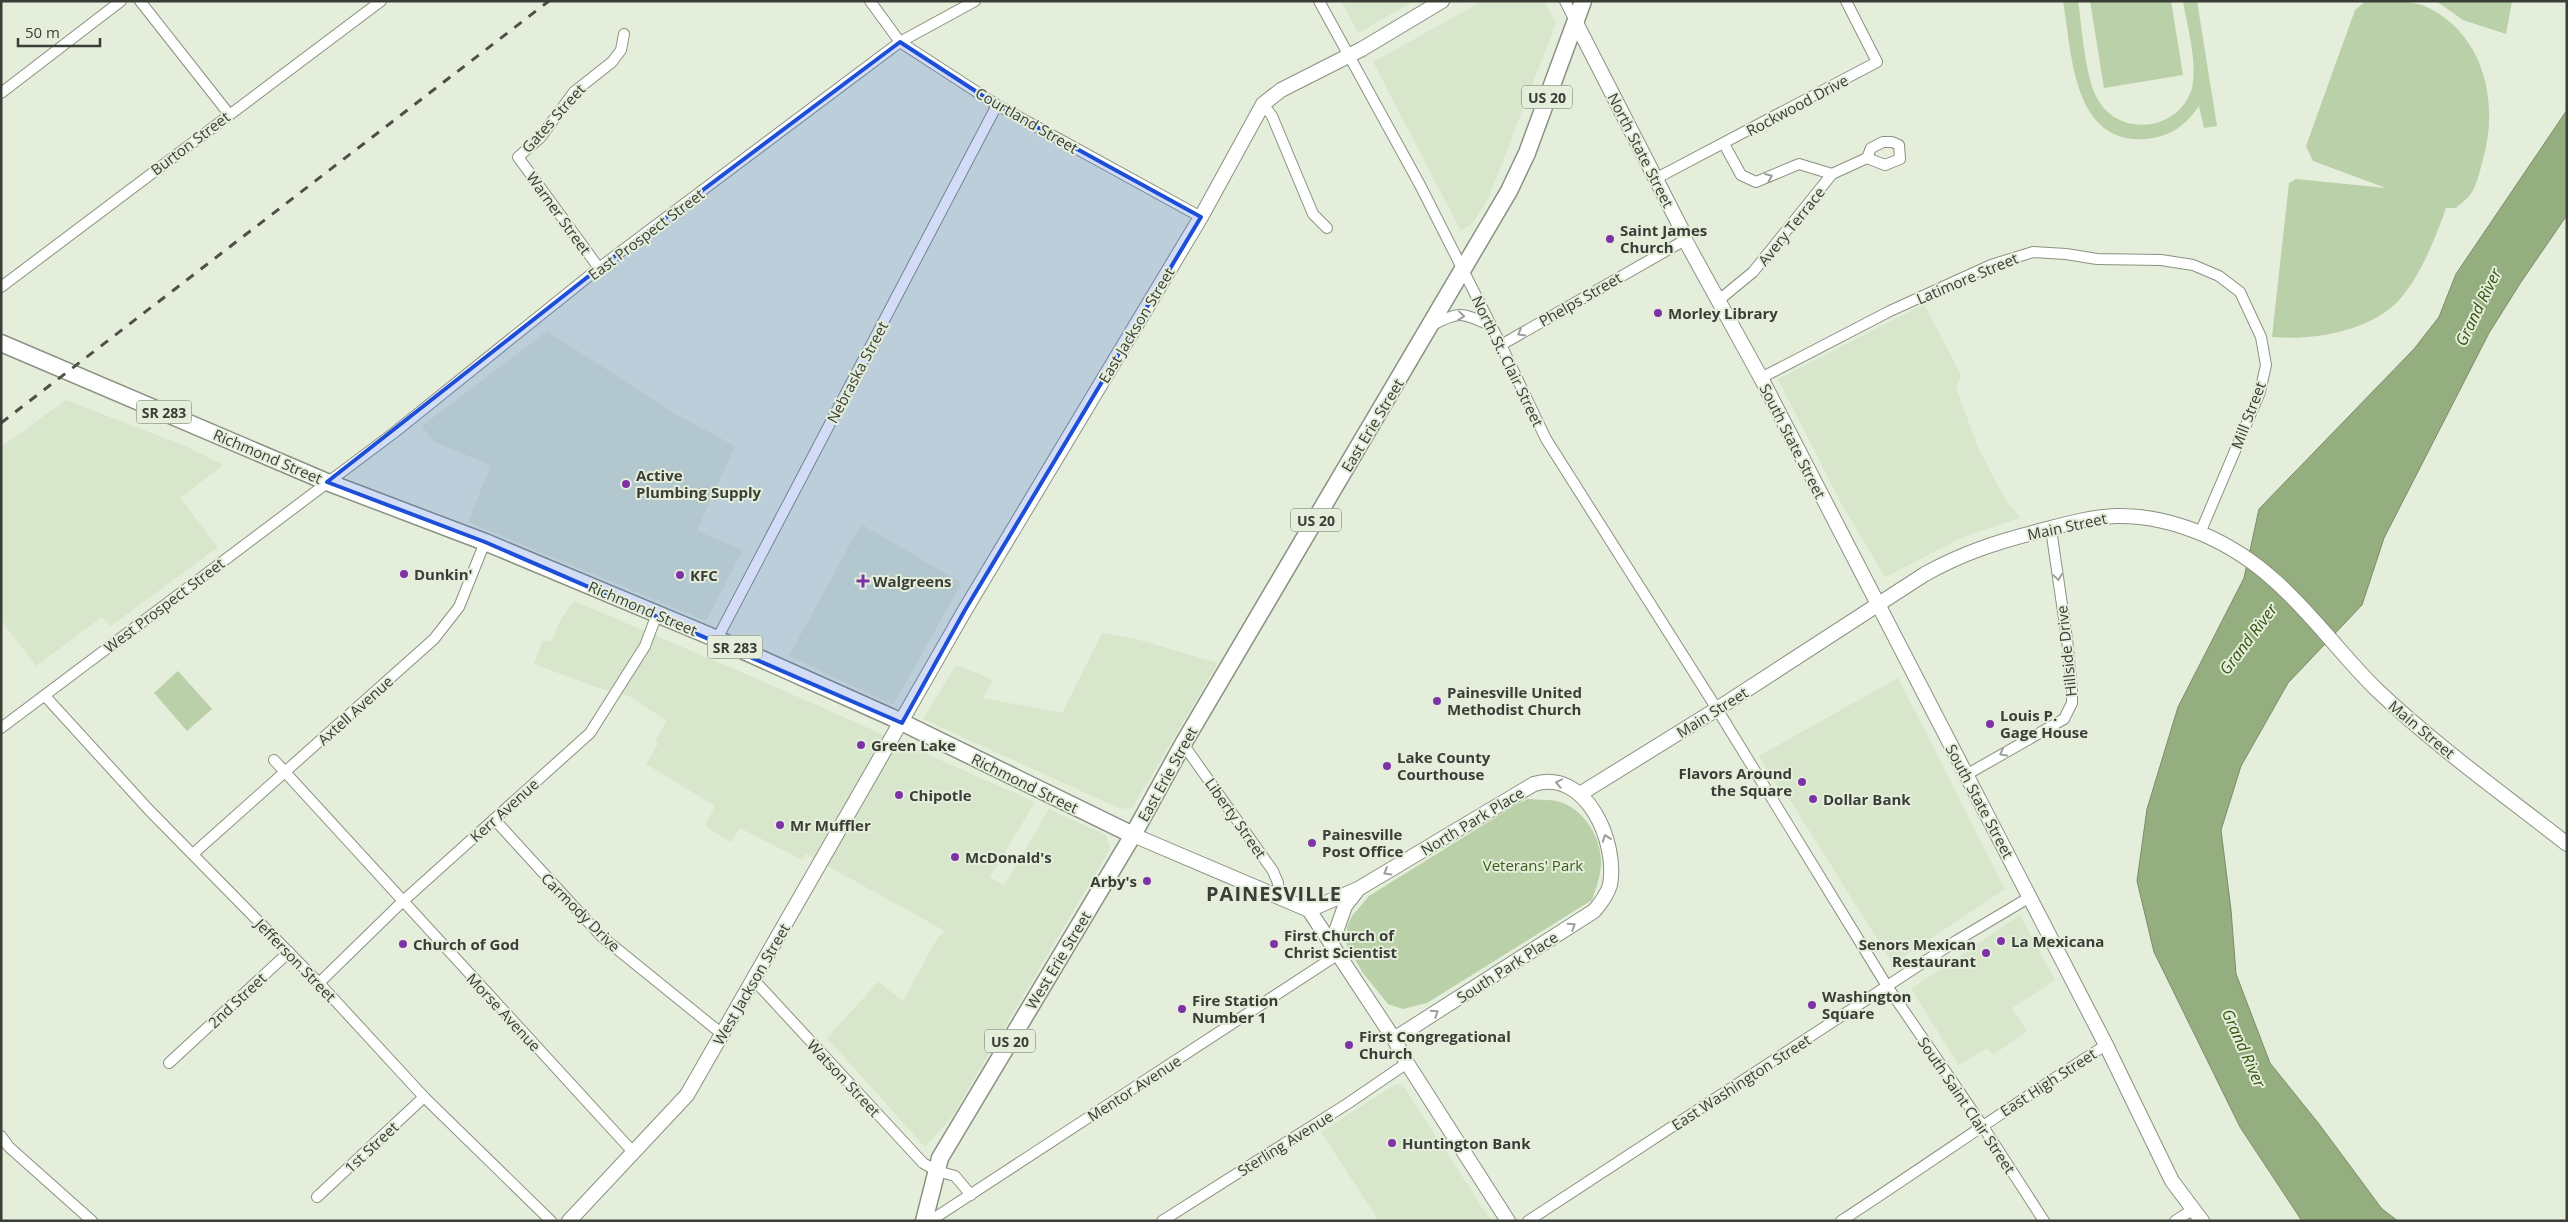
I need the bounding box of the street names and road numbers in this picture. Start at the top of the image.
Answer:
street label: Rockwood Drive [1743,70,1851,140]
street label: Gates Street [517,79,589,157]
street label: Courtland Street [972,82,1082,158]
road number: US 20 [1522,85,1572,108]
street label: North State Street [1603,89,1679,211]
street label: Burton Street [146,107,234,179]
street label: Warner Street [522,168,596,258]
street label: Avery Terrace [1753,182,1829,270]
street label: East Prospect Street [584,184,708,284]
street label: Latimore Street [1913,248,2021,308]
street label: East Jackson Street [1094,263,1178,387]
street label: Phelps Street [1535,267,1625,331]
street label: North St. Clair Street [1468,292,1548,430]
street label: Nebraska Street [822,318,892,426]
street label: East Erie Street [1336,375,1408,475]
street label: Mill Street [2226,378,2270,452]
street label: South State Street [1755,380,1831,502]
road number: SR 283 [136,401,192,424]
street label: Richmond Street [210,424,326,488]
road number: US 20 [1291,508,1341,532]
street label: Main Street [2025,508,2109,544]
street label: West Prospect Street [100,553,228,657]
street label: Richmond Street [585,576,701,640]
street label: Hillside Drive [2051,604,2081,698]
road number: SR 283 [708,636,762,659]
street label: Axtell Avenue [313,671,397,749]
street label: Main Street [1673,682,1751,742]
street label: Main Street [2385,695,2459,763]
street label: East Erie Street [1133,723,1201,825]
street label: South State Street [1942,741,2018,861]
street label: Richmond Street [968,748,1082,818]
street label: Kerr Avenue [465,774,543,846]
street label: Liberty Street [1201,774,1271,862]
street label: North Park Place [1417,782,1527,860]
street label: Carmody Drive [537,868,625,956]
street label: West Erie Street [1021,907,1095,1013]
street label: Jefferson Street [250,913,341,1006]
street label: West Jackson Street [708,920,794,1048]
street label: South Park Place [1453,927,1561,1007]
street label: 2nd Street [204,968,270,1032]
street label: Morse Avenue [462,968,546,1056]
street label: East Washington Street [1668,1029,1814,1135]
road number: US 20 [985,1030,1035,1052]
street label: South Saint Clair Street [1914,1033,2020,1177]
street label: Watson Street [803,1035,885,1121]
street label: East High Street [1996,1043,2100,1121]
street label: Mentor Avenue [1083,1050,1185,1126]
street label: Sterling Avenue [1233,1106,1337,1180]
street label: 1st Street [340,1117,402,1177]

